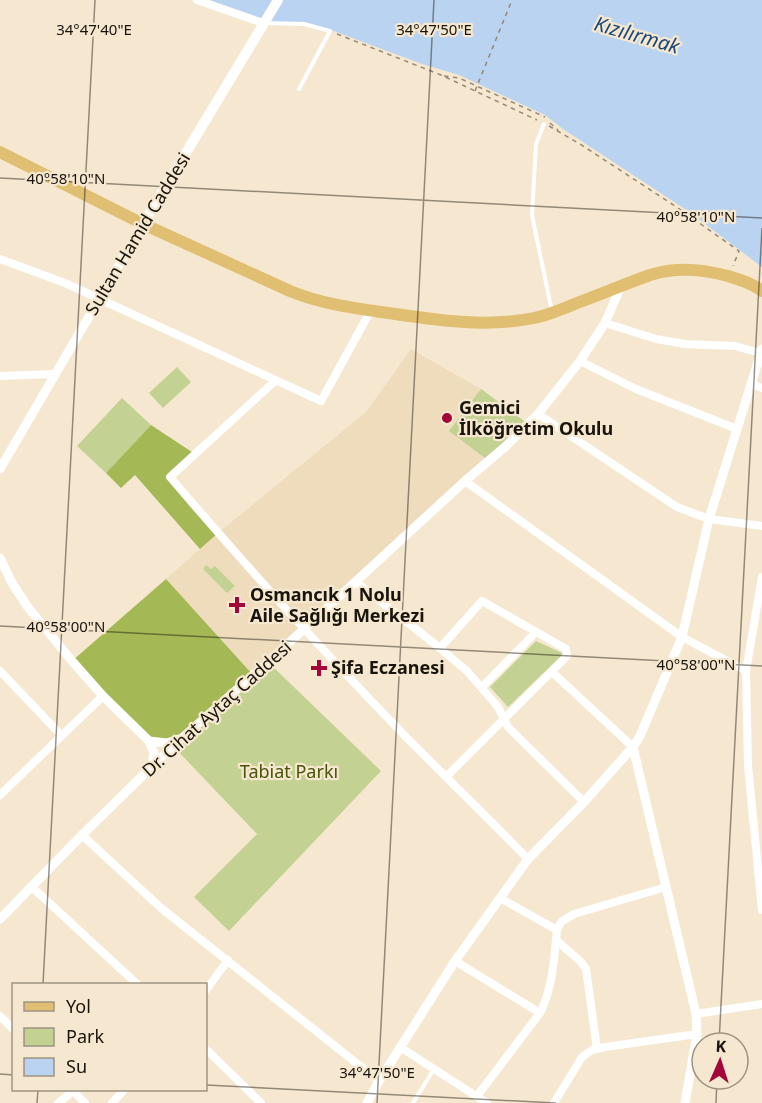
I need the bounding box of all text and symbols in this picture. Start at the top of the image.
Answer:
water label: Kızılırmak [591,9,684,60]
text: 34°47'40"E [56,19,132,39]
text: 34°47'50"E [396,19,472,39]
street label: Sultan Hamid Caddesi [79,148,195,319]
text: 40°58'10"N [27,168,105,188]
text: 40°58'10"N [657,206,735,226]
place label: Gemici İlköğretim Okulu [459,395,613,440]
marker: Gemici İlköğretim Okulu [440,411,454,425]
place label: Osmancık 1 Nolu Aile Sağlığı Merkezi [250,582,425,627]
marker: Osmancık 1 Nolu Aile Sağlığı Merkezi [228,596,246,614]
text: 40°58'00"N [27,616,105,636]
street label: Dr. Cihat Aytaç Caddesi [136,635,296,782]
text: 40°58'00"N [657,654,735,674]
place label: Şifa Eczanesi [331,655,445,679]
marker: Şifa Eczanesi [312,661,326,675]
park label: Tabiat Parkı [240,759,338,783]
legend [12,983,207,1091]
text: Yol [66,994,91,1018]
text: Park [66,1024,104,1048]
north arrow [690,1031,750,1091]
text: K [715,1035,727,1057]
text: Su [66,1054,87,1078]
text: 34°47'50"E [339,1062,415,1082]

